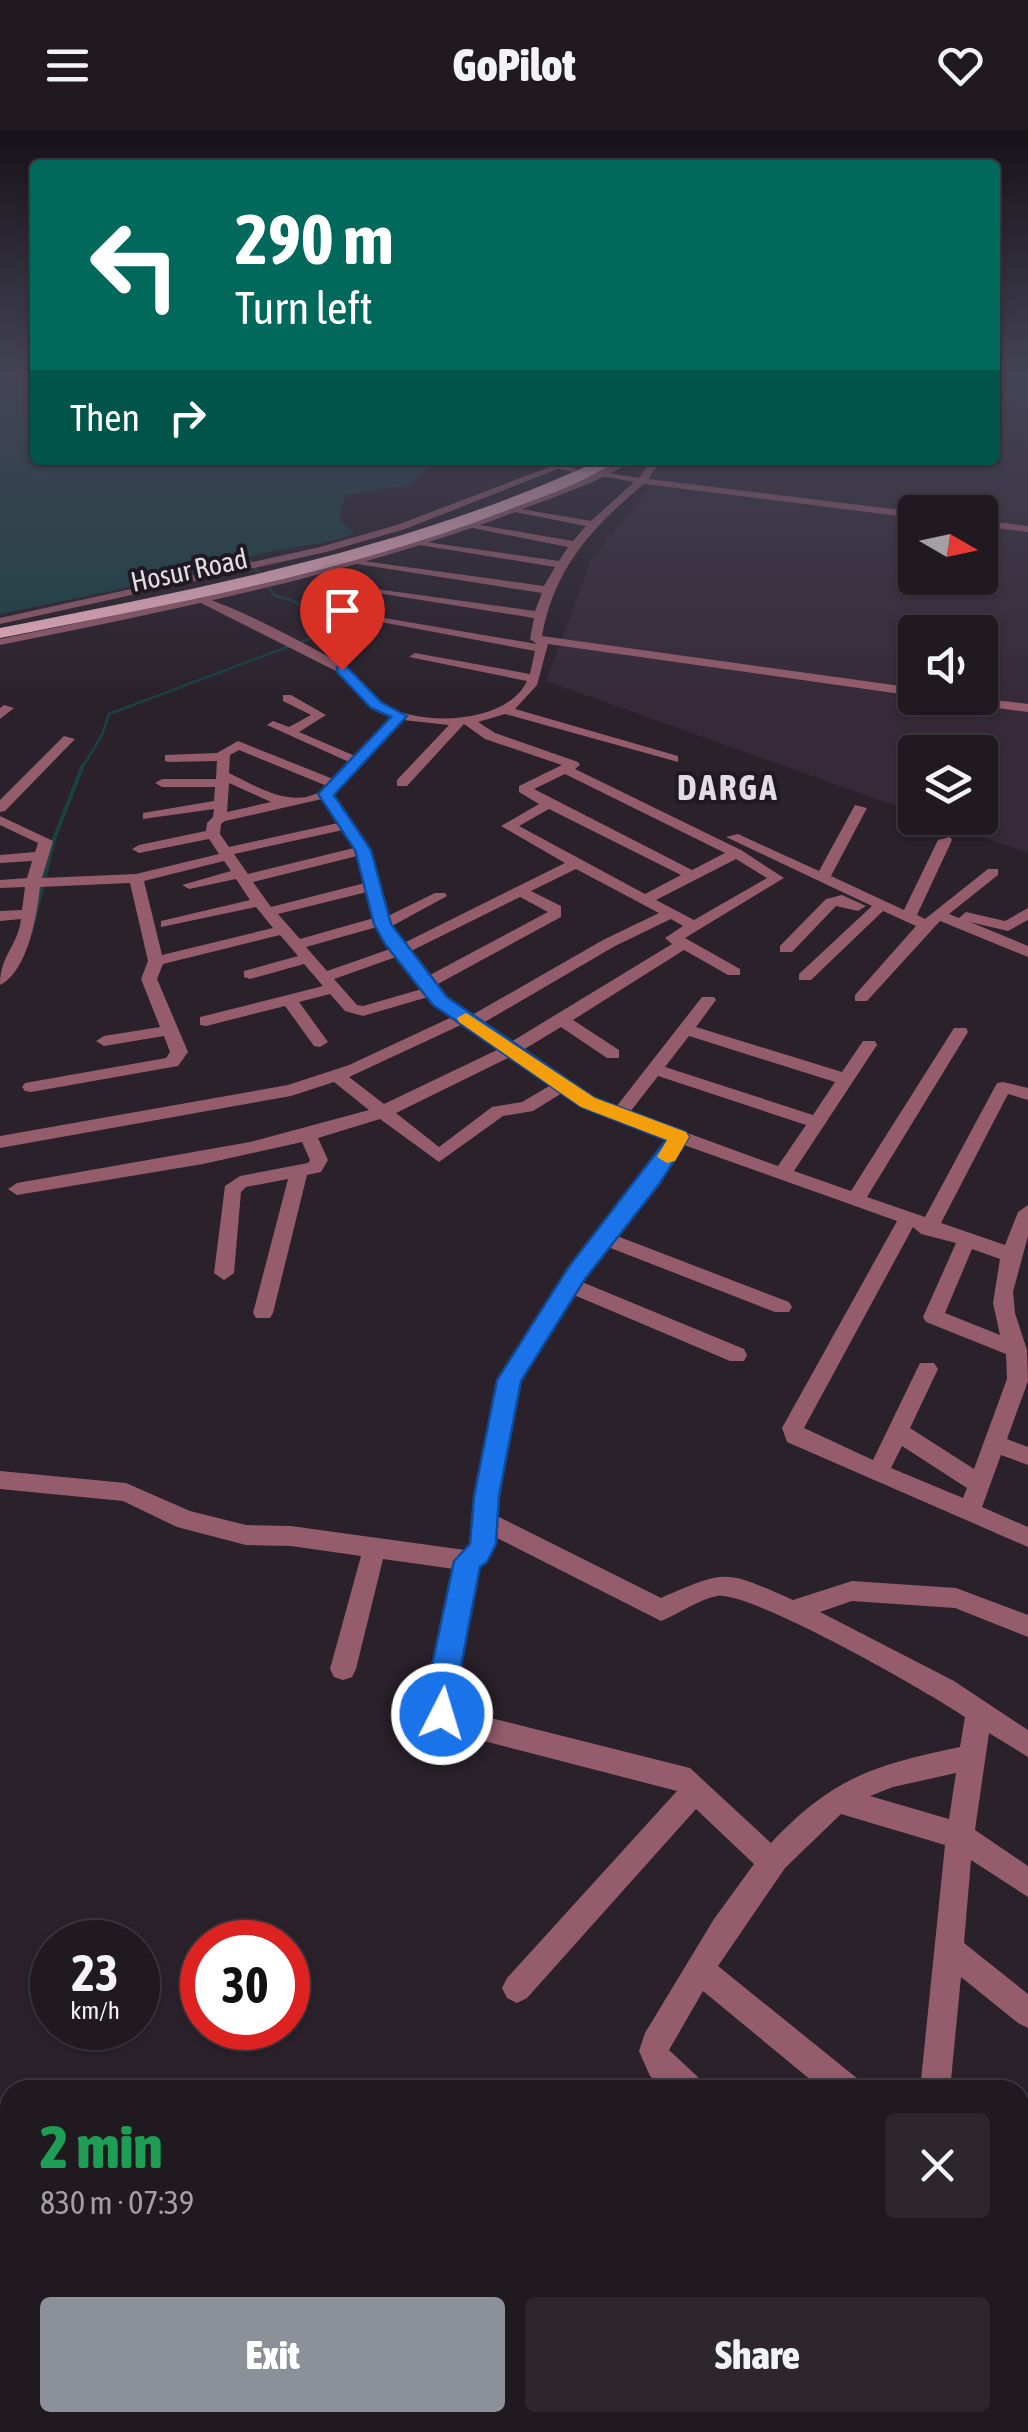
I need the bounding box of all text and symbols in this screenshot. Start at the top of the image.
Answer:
icon: menu [40,38,95,93]
icon: heart [933,38,988,93]
text: GoPilot [453,39,575,91]
text: 290 m [235,199,394,279]
icon: left [70,200,200,330]
text: Turn left [235,282,373,334]
icon: right [160,390,215,445]
text: Then [70,396,140,439]
north arrow [898,495,998,595]
map controls [898,495,998,835]
street label: Hosur Road [128,542,250,598]
pin [300,568,385,671]
icon: arrive [315,583,370,638]
button: sound [898,615,998,715]
button: layers [898,735,998,835]
district label: DARGA [677,767,779,807]
position arrow [390,1662,494,1766]
speed limit sign: 30 [180,1920,310,2050]
text: 23 [71,1944,118,2002]
text: km/h [70,1996,120,2024]
text: 2 min [40,2112,163,2181]
button: close [885,2113,990,2218]
text: 830 m · 07:39 [40,2184,194,2221]
button: Exit [40,2297,505,2412]
button: Share [525,2297,990,2412]

